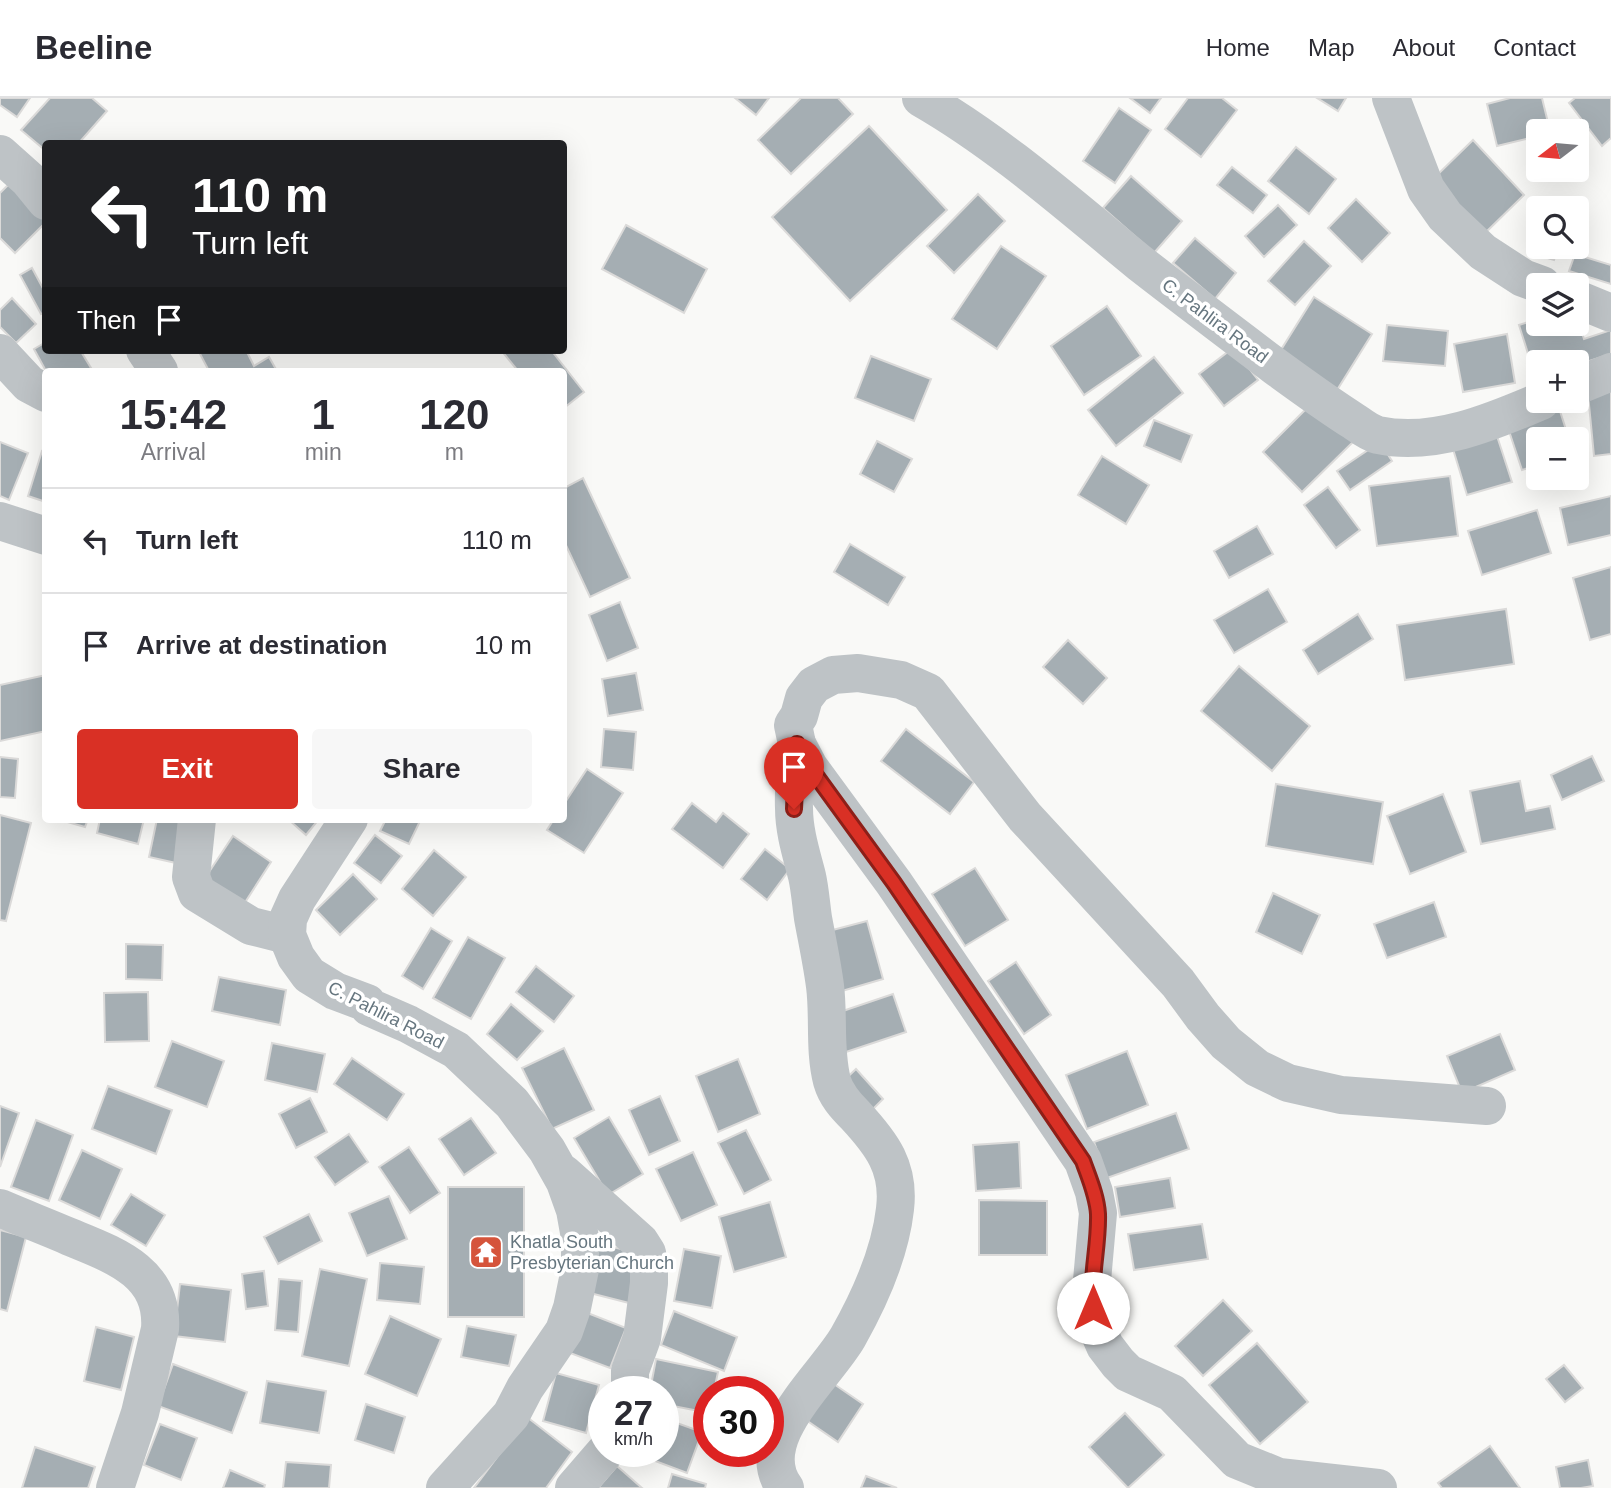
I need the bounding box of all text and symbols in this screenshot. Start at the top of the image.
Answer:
text: Beeline [35,29,152,66]
text: Home [1206,34,1270,61]
text: Map [1308,34,1355,61]
text: About [1393,34,1455,61]
text: Contact [1493,34,1576,61]
north arrow [1526,119,1589,182]
map controls [1526,119,1589,490]
icon: left [77,168,168,259]
text: 110 m [192,168,328,222]
button: search [1526,196,1589,259]
text: Turn left [192,225,308,261]
button: layers [1526,273,1589,336]
street label: C. Pahlira Road [1158,275,1272,367]
icon: arrive [150,301,188,339]
text: Then [77,305,136,335]
button: + [1526,350,1589,413]
text: 15:42 [120,391,227,438]
text: 1 [311,391,335,438]
text: 120 [419,391,489,438]
button: − [1526,427,1589,490]
text: Arrival [141,439,206,465]
text: min [305,439,342,465]
text: m [445,439,464,465]
icon: left [77,522,115,560]
text: Turn left [136,525,238,555]
text: 110 m [462,525,532,555]
icon: arrive [77,627,115,665]
text: Arrive at destination [136,630,387,660]
text: 10 m [474,630,532,660]
button: Exit [77,729,298,809]
button: Share [312,729,532,809]
pin [764,737,824,809]
icon: arrive [775,748,813,786]
street label: C. Pahlira Road [325,977,447,1053]
place label: Khatla South Presbyterian Church [510,1232,674,1273]
temple icon: Khatla South Presbyterian Church [467,1233,505,1271]
position arrow [1056,1271,1130,1345]
speed limit sign: 30 [693,1376,784,1467]
text: 27 [614,1393,653,1432]
text: km/h [614,1429,653,1449]

